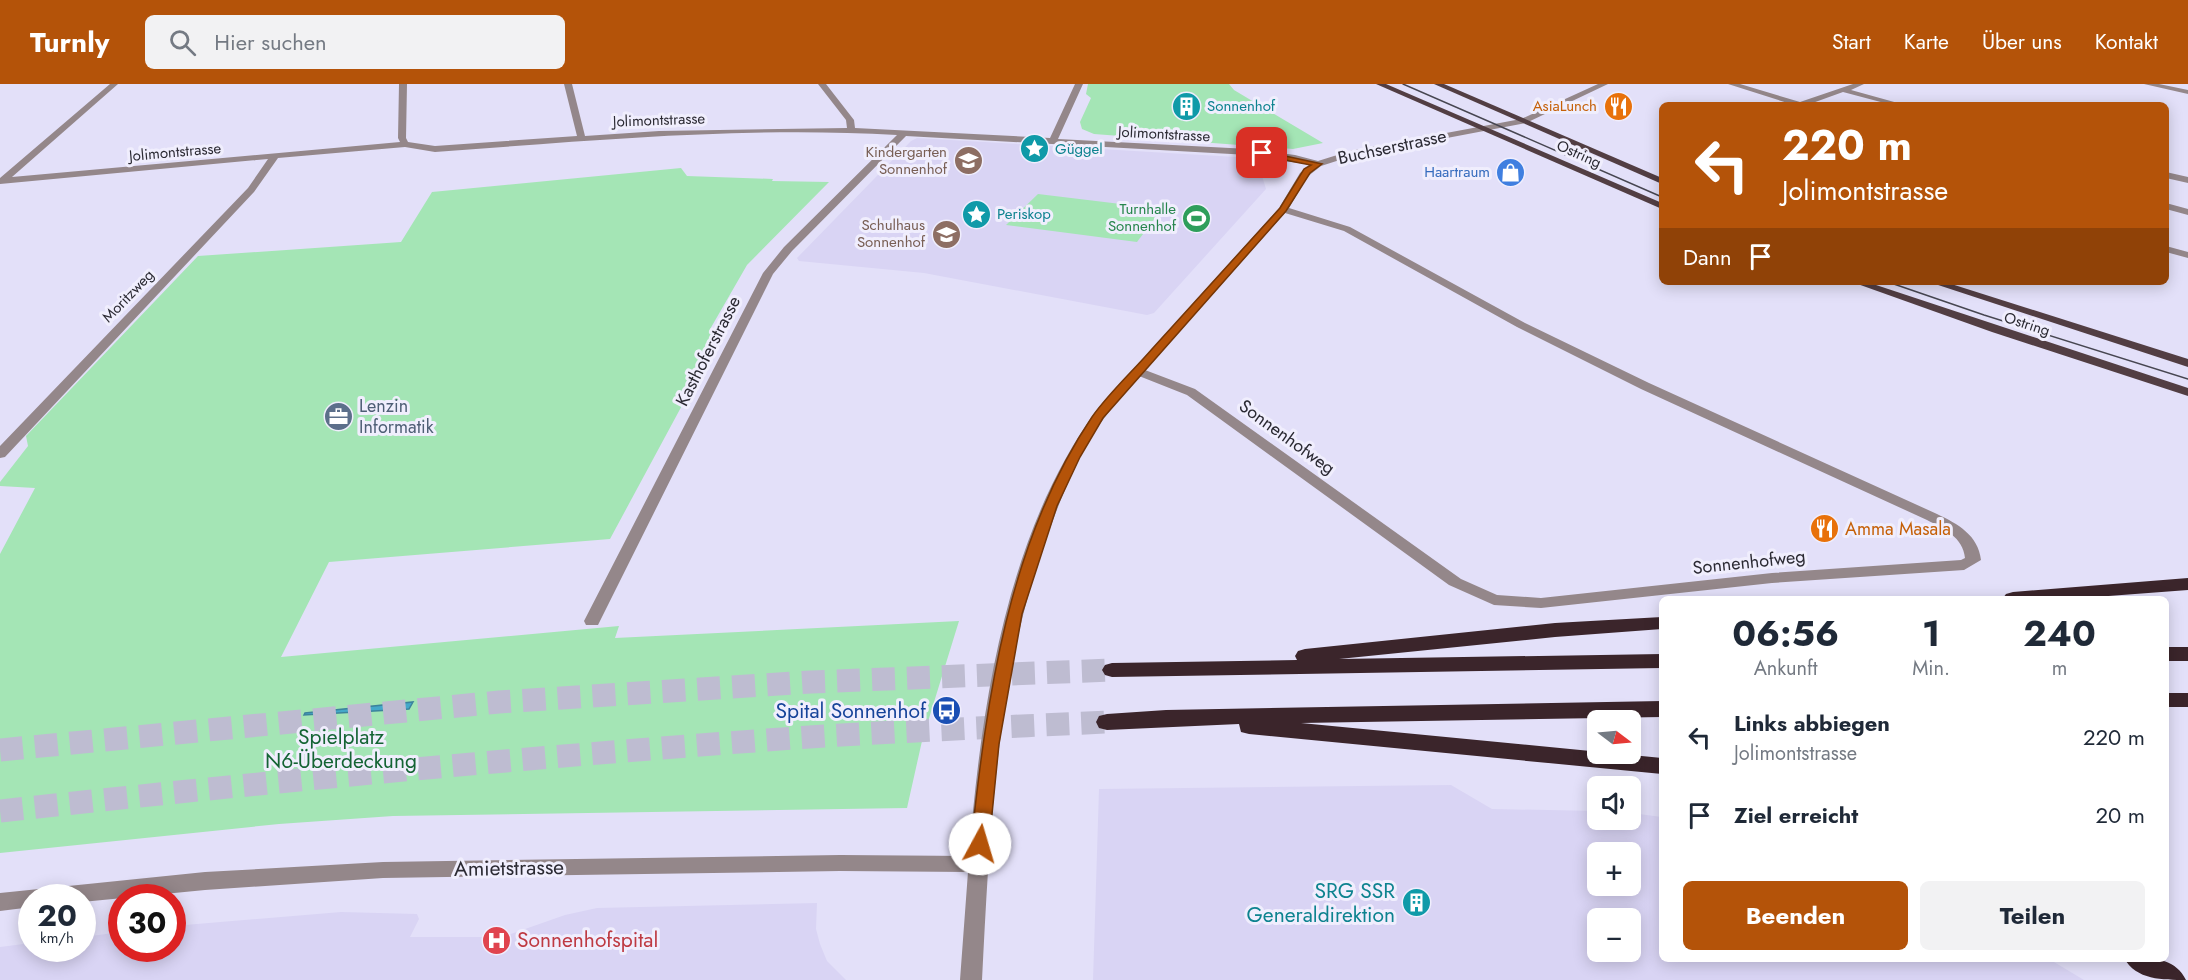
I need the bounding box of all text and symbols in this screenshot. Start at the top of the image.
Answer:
search box [145,15,565,69]
text: Turnly [30,22,109,63]
icon: search [166,26,199,59]
text: Hier suchen [214,26,327,58]
text: Start [1832,27,1871,57]
text: Karte [1904,27,1949,57]
text: Über uns [1982,27,2062,57]
text: Kontakt [2095,27,2158,57]
building icon: Sonnenhof [1170,90,1202,122]
restaurant icon: AsiaLunch [1602,90,1634,122]
place label: Sonnenhof [1207,95,1276,117]
place label: AsiaLunch [1533,95,1597,117]
street label: Jolimontstrasse [610,107,706,133]
text: 220 m [1782,115,1912,176]
street label: Jolimontstrasse [1115,120,1211,147]
street label: Buchserstrasse [1335,123,1449,171]
icon: left [1683,126,1761,204]
pin [1236,127,1287,178]
place icon: Güggel [1018,133,1050,165]
street label: Ostring [1553,134,1605,174]
icon: arrive [1245,136,1278,169]
street label: Jolimontstrasse [126,137,222,167]
place label: Güggel [1055,138,1103,160]
place label: Kindergarten Sonnenhof [865,141,948,180]
school or university icon: Kindergarten Sonnenhof [952,145,984,177]
shop icon: Haartraum [1495,156,1527,188]
place label: Haartraum [1424,161,1490,183]
text: Jolimontstrasse [1782,171,1948,210]
place icon: Periskop [960,198,992,230]
place label: Turnhalle Sonnenhof [1108,198,1177,237]
sports icon: Turnhalle Sonnenhof [1181,202,1213,234]
place label: Periskop [997,203,1051,225]
place label: Schulhaus Sonnenhof [857,214,926,253]
school or university icon: Schulhaus Sonnenhof [930,218,962,250]
icon: arrive [1744,240,1777,273]
text: Dann [1683,241,1732,273]
street label: Moritzweg [97,264,159,328]
street label: Kasthoferstrasse [669,291,747,411]
street label: Ostring [2001,306,2053,342]
place label: Lenzin Informatik [359,393,434,440]
street label: Sonnenhofweg [1234,393,1340,481]
office icon: Lenzin Informatik [322,400,354,432]
restaurant icon: Amma Masala [1808,513,1840,545]
place label: Amma Masala [1845,516,1951,542]
street label: Sonnenhofweg [1691,543,1807,581]
text: 06:56 [1732,607,1839,659]
text: 1 [1922,607,1940,659]
text: 240 [2023,607,2096,659]
text: Ankunft [1754,654,1817,683]
text: Min. [1912,654,1950,683]
text: m [2052,654,2067,683]
bus stop icon: Spital Sonnenhof [931,695,963,727]
place label: Spital Sonnenhof [775,696,927,726]
text: Links abbiegen [1734,707,1890,739]
north arrow [1587,710,1641,764]
map controls [1587,710,1641,962]
icon: left [1683,721,1716,754]
text: 220 m [2083,721,2145,753]
park label: Spielplatz N6-Überdeckung [265,722,417,776]
text: Jolimontstrasse [1734,739,1857,768]
button: sound [1587,776,1641,830]
icon: arrive [1683,799,1716,832]
text: Ziel erreicht [1734,799,1858,831]
text: 20 m [2096,799,2145,831]
position arrow [948,812,1012,876]
button: + [1587,842,1641,896]
street label: Amietstrasse [454,852,564,884]
place label: SRG SSR Generaldirektion [1247,876,1395,930]
button: Beenden [1683,881,1908,950]
button: Teilen [1920,881,2145,950]
speed limit sign: 30 [108,884,186,962]
building icon: SRG SSR Generaldirektion [1400,887,1432,919]
text: 20 [37,894,77,937]
button: − [1587,908,1641,962]
hospital icon: Sonnenhofspital [480,924,512,956]
place label: Sonnenhofspital [517,925,658,955]
text: km/h [40,927,74,949]

